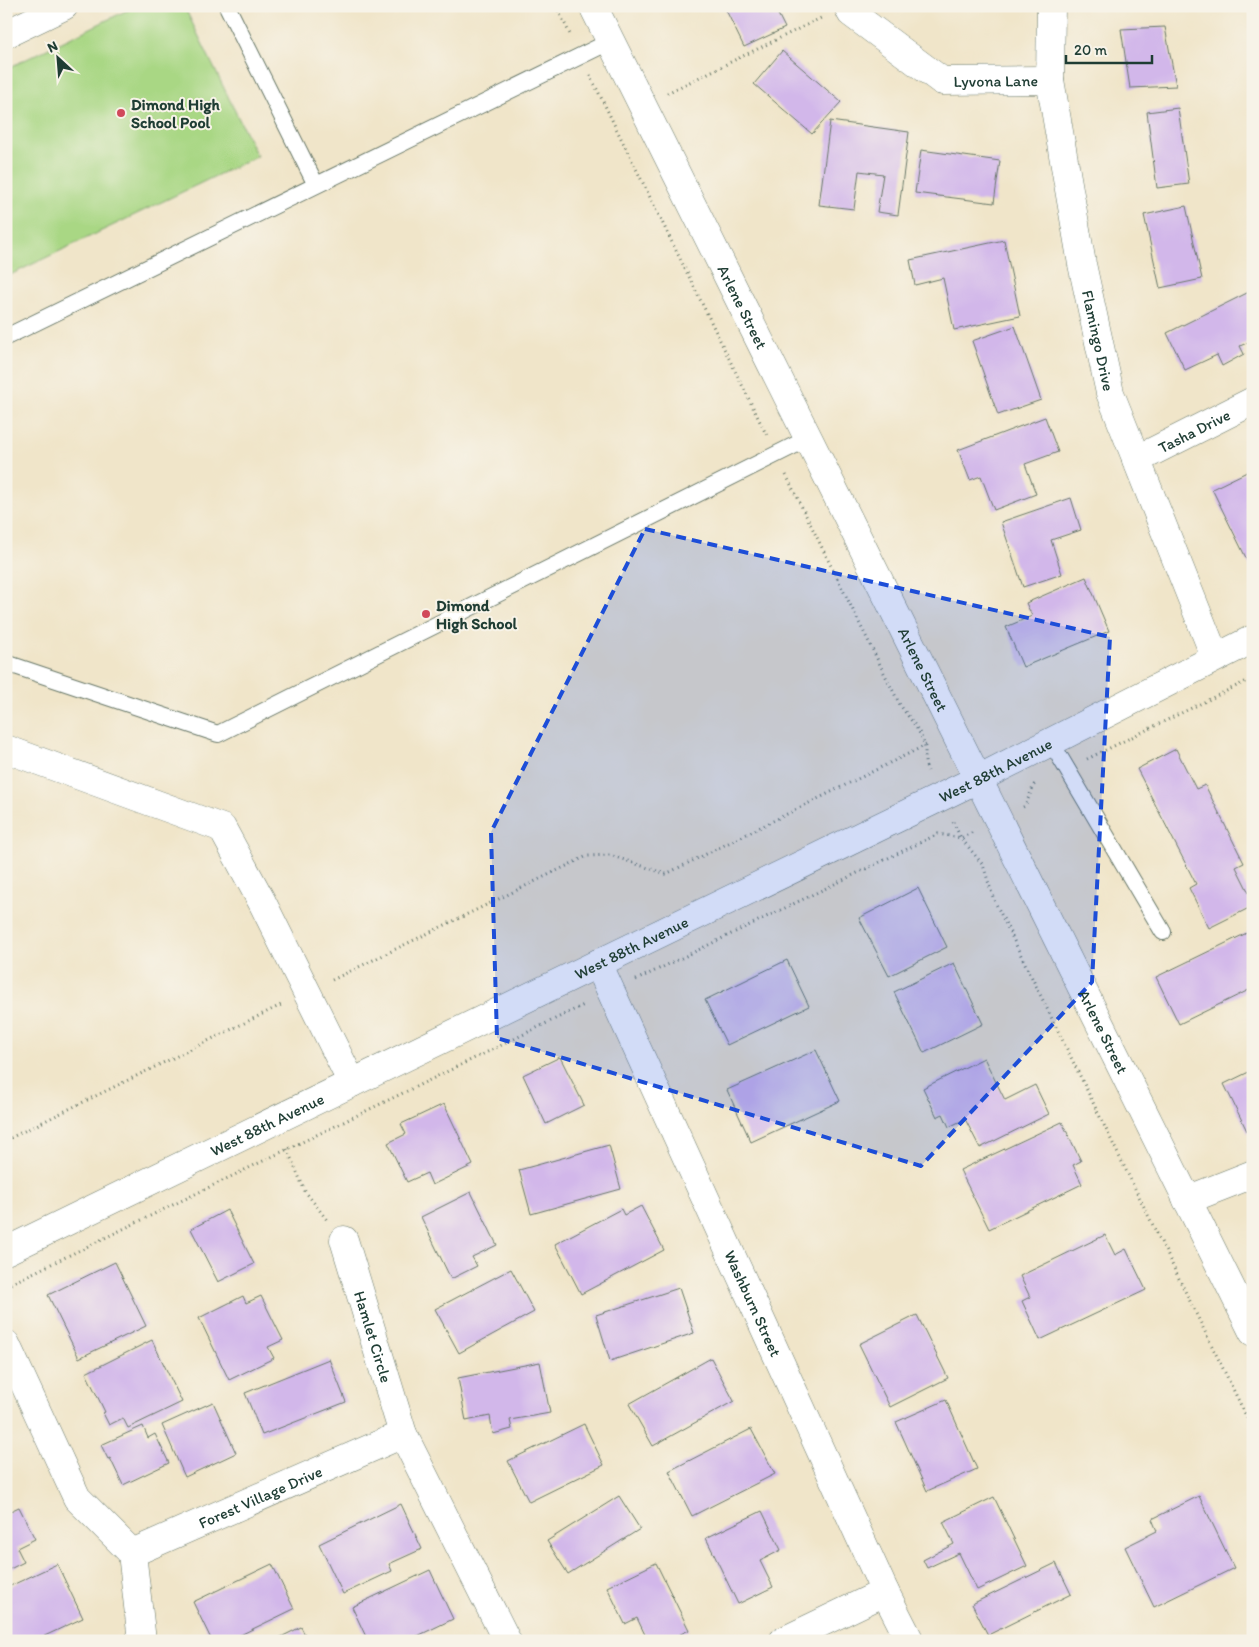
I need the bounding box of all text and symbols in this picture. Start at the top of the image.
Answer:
north arrow [32,32,82,82]
scale bar [1066,32,1153,64]
text: N [45,37,60,56]
text: 20 m [1074,41,1108,59]
street label: Lyvona Lane [953,71,1038,90]
place label: Dimond High School Pool [131,95,220,132]
marker: Dimond High School Pool [115,107,127,119]
street label: Arlene Street [714,262,772,352]
street label: Flamingo Drive [1078,288,1119,393]
street label: Tasha Drive [1155,405,1233,457]
place label: Dimond High School [436,596,518,634]
marker: Dimond High School [420,608,432,620]
street label: Arlene Street [894,624,952,714]
street label: West 88th Avenue [936,733,1055,806]
street label: West 88th Avenue [571,912,691,983]
street label: Arlene Street [1075,986,1132,1077]
street label: West 88th Avenue [207,1089,327,1160]
street label: Washburn Street [721,1247,786,1360]
street label: Hamlet Circle [350,1288,396,1385]
street label: Forest Village Drive [195,1461,325,1532]

